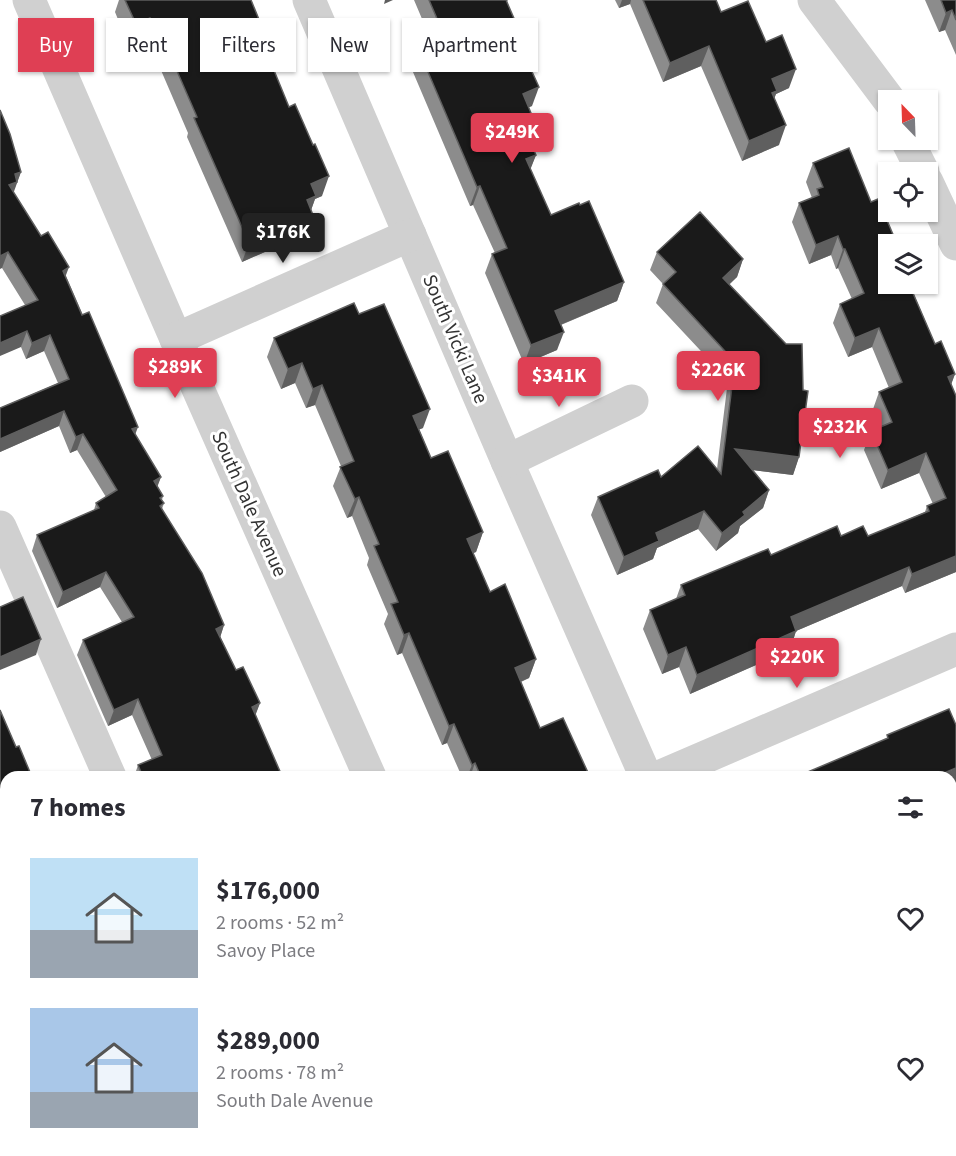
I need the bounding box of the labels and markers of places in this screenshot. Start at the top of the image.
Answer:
pin: $249K [470,113,554,164]
pin: $176K [241,213,325,264]
pin: $289K [133,348,217,399]
pin: $226K [676,351,760,402]
pin: $341K [517,357,601,408]
pin: $232K [798,408,882,459]
pin: $220K [755,638,839,689]

